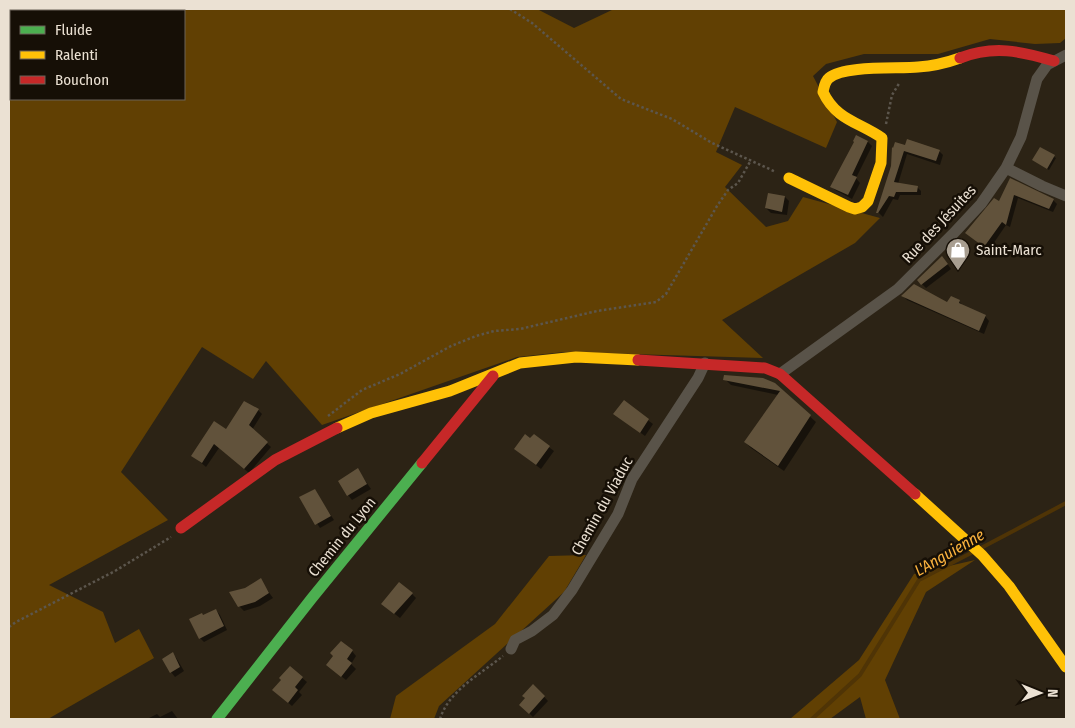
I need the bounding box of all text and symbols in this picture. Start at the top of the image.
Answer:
legend [10,10,185,100]
text: Fluide [55,21,92,39]
text: Ralenti [55,46,98,64]
text: Bouchon [55,71,109,89]
street label: Rue des Jésuites [898,181,980,267]
shop icon: Saint-Marc [945,237,971,271]
place label: Saint-Marc [976,241,1042,259]
street label: Chemin du Viaduc [567,453,637,558]
street label: Chemin du Lyon [304,494,380,580]
water label: L'Anguienne [911,525,988,580]
north arrow [1015,668,1065,718]
text: N [1044,689,1061,698]

